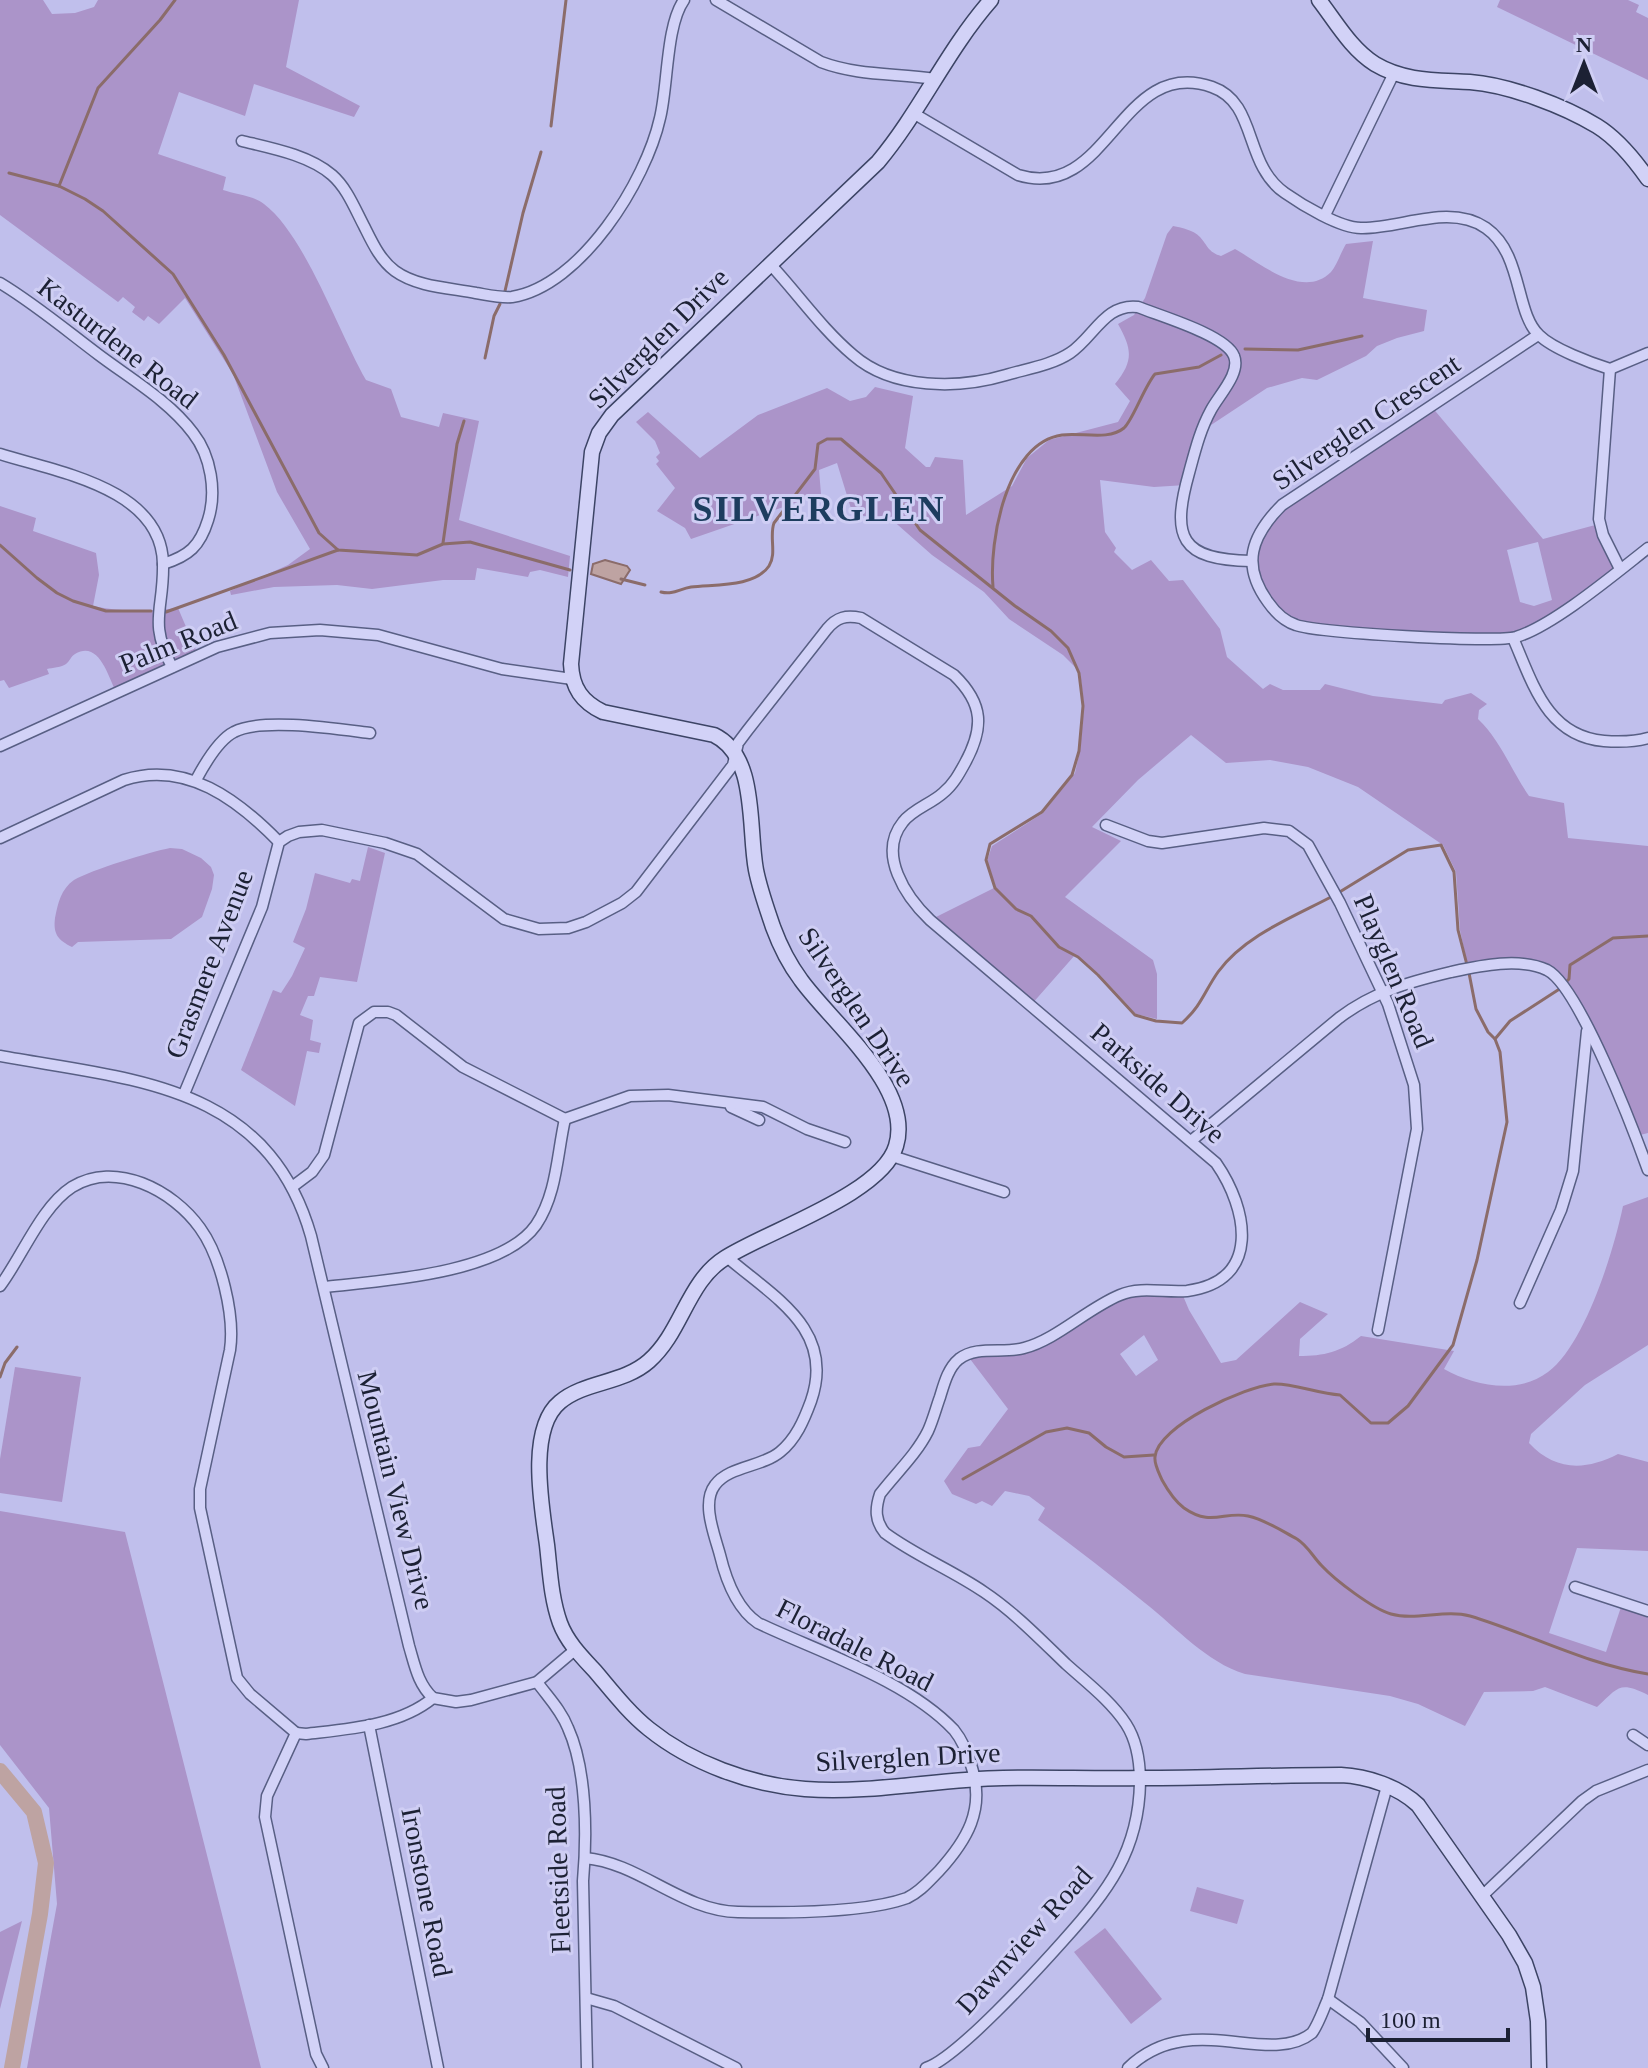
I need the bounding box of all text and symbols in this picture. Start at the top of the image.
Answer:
north arrow [1544,24,1624,104]
text: N [1576,32,1592,57]
street label: Silverglen Drive [582,262,734,414]
street label: Kasturdene Road [32,271,204,415]
street label: Silverglen Crescent [1266,348,1466,496]
district label: SILVERGLEN [693,489,945,529]
street label: Palm Road [115,604,241,680]
street label: Grasmere Avenue [159,865,259,1063]
street label: Playglen Road [1348,889,1440,1053]
street label: Silverglen Drive [792,922,922,1092]
street label: Parkside Drive [1085,1016,1231,1150]
street label: Mountain View Drive [351,1367,441,1613]
street label: Floradale Road [771,1592,939,1698]
street label: Silverglen Drive [815,1737,1001,1777]
street label: Fleetside Road [540,1786,576,1954]
street label: Ironstone Road [395,1805,459,1979]
street label: Dawnview Road [950,1860,1098,2020]
scale bar [1368,1992,1508,2042]
text: 100 m [1380,2007,1441,2033]

